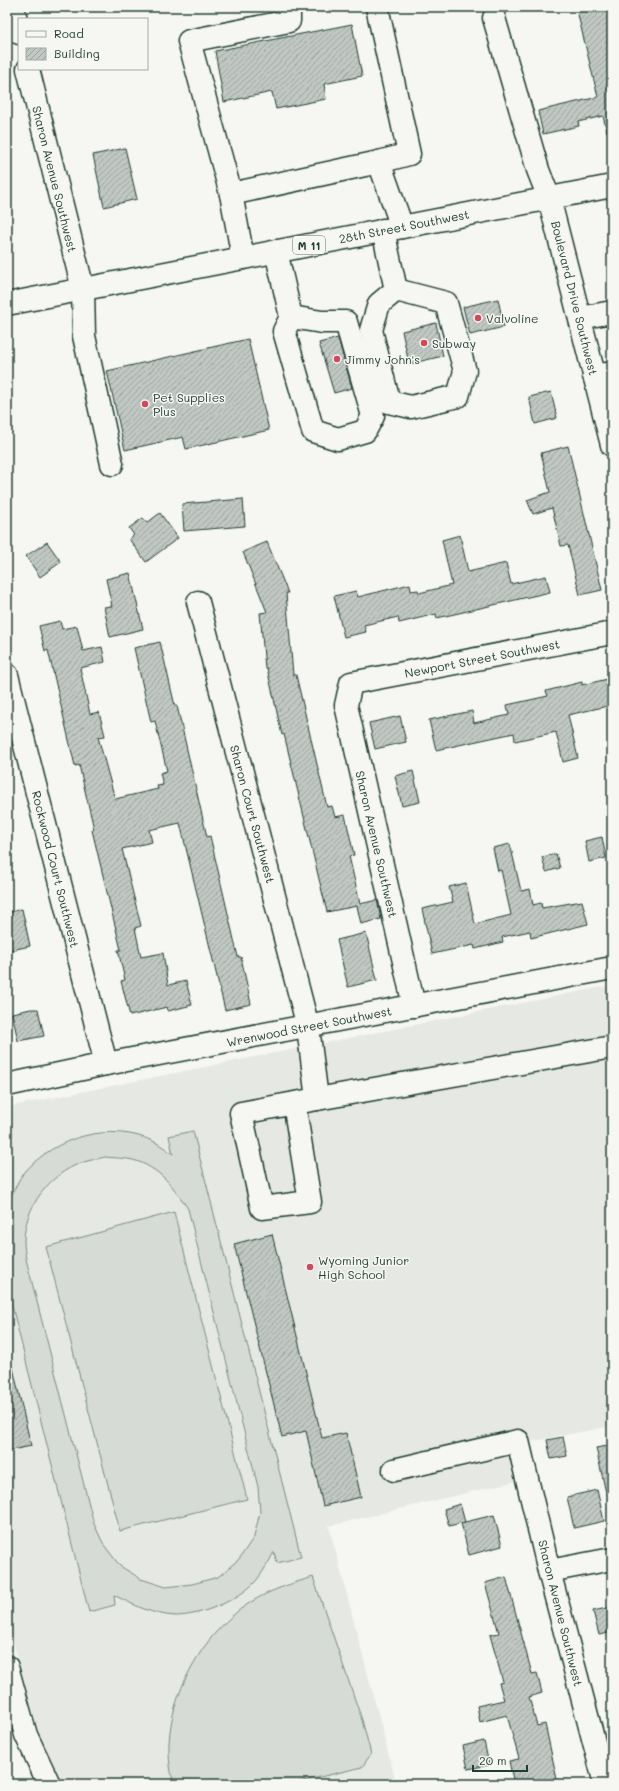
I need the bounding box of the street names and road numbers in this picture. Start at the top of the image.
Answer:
street label: Sharon Avenue Southwest [29,104,81,254]
street label: 28th Street Southwest [338,206,470,246]
street label: Boulevard Drive Southwest [548,219,602,377]
road number: M 11 [293,236,325,254]
street label: Newport Street Southwest [403,635,561,681]
street label: Sharon Court Southwest [227,743,279,885]
street label: Sharon Avenue Southwest [352,769,402,919]
street label: Rockwood Court Southwest [29,789,83,949]
street label: Wrenwood Street Southwest [225,1002,393,1050]
street label: Sharon Avenue Southwest [535,1538,587,1688]

